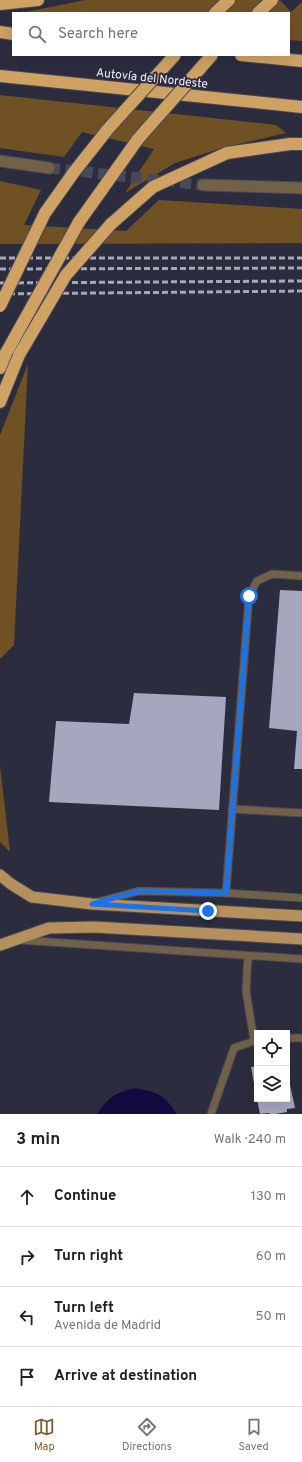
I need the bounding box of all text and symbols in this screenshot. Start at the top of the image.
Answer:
search box [12,12,290,56]
icon: search [26,23,48,45]
text: Search here [58,25,138,44]
street label: Autovía del Nordeste [95,65,209,93]
route start [240,587,258,605]
route end [199,902,217,920]
map controls [254,1030,290,1102]
button: locate [254,1030,290,1066]
button: layers [254,1066,290,1102]
text: 3 min [16,1129,60,1151]
text: Walk · 240 m [214,1132,286,1148]
icon: ahead [16,1186,38,1208]
text: Continue [54,1187,116,1206]
text: 130 m [251,1189,286,1205]
icon: right [16,1246,38,1268]
text: Turn right [54,1247,123,1266]
text: 60 m [256,1249,286,1265]
text: Turn left [54,1299,114,1318]
icon: left [16,1306,38,1328]
text: 50 m [256,1309,286,1325]
text: Avenida de Madrid [54,1318,161,1334]
icon: arrive [16,1366,38,1388]
text: Arrive at destination [54,1367,197,1386]
tab: Map [33,1416,55,1454]
tab: Directions [122,1416,172,1454]
tab: Saved [238,1416,269,1454]

